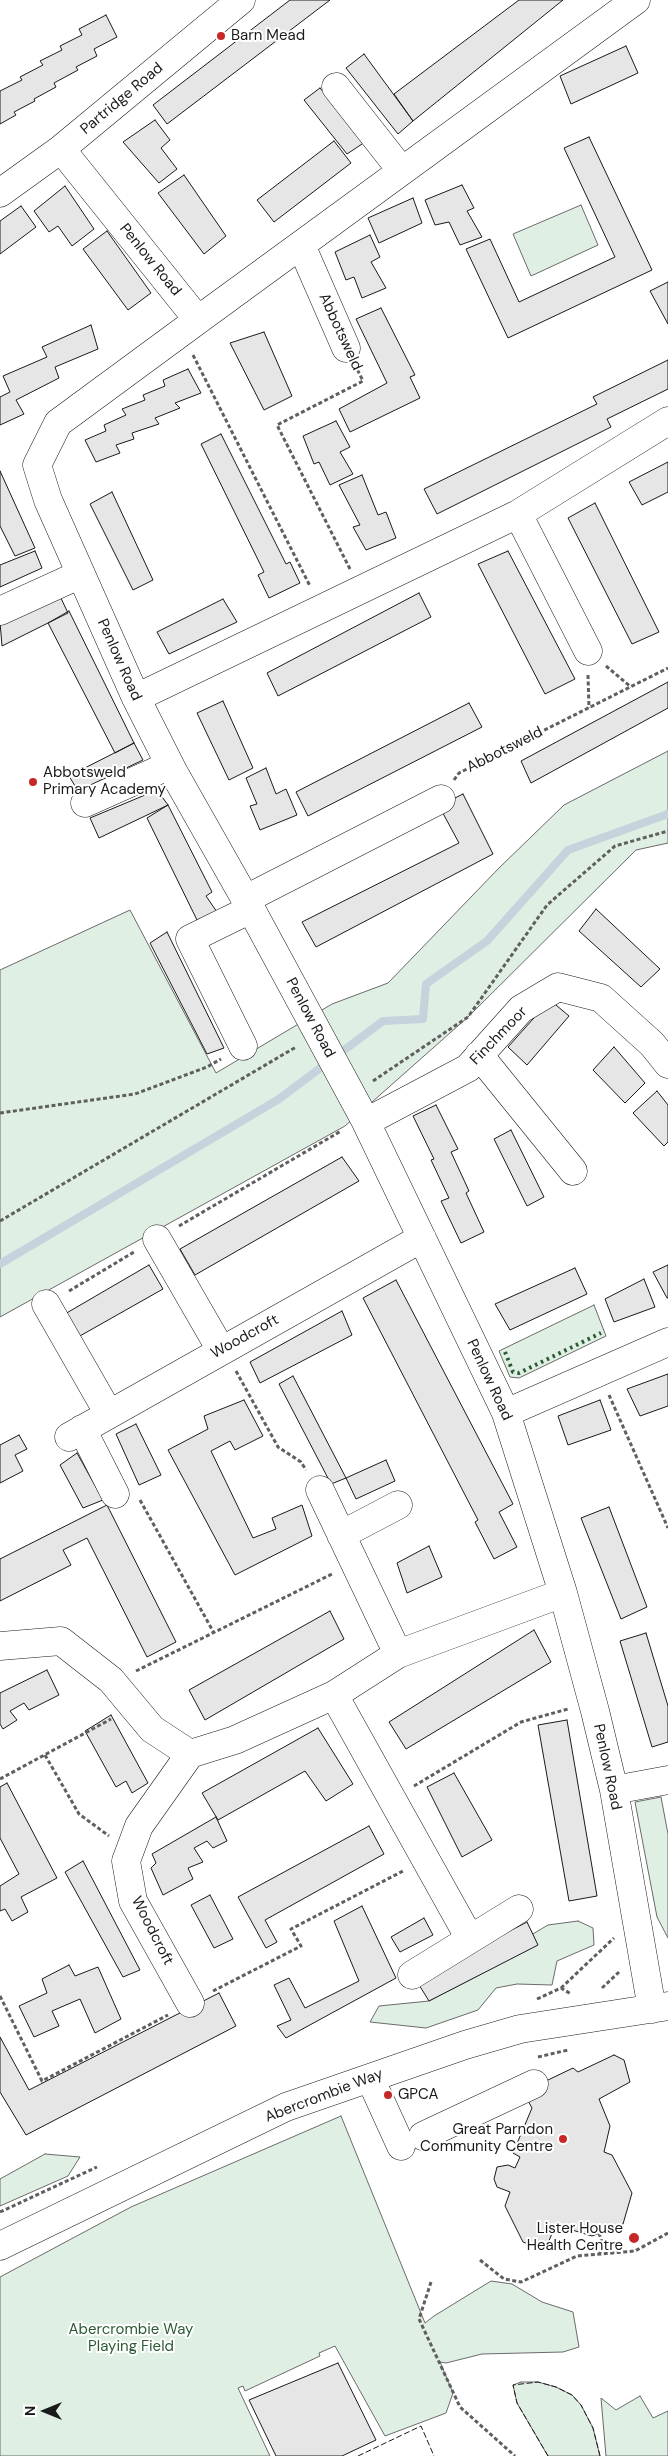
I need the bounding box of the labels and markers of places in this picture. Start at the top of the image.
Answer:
place label: Barn Mead [231,27,305,45]
marker: Barn Mead [215,30,227,42]
place label: Abbotsweld Primary Academy [43,764,166,799]
marker: Abbotsweld Primary Academy [27,776,39,788]
place label: GPCA [398,2086,439,2104]
marker: GPCA [382,2089,394,2101]
place label: Great Parndon Community Centre [420,2121,553,2156]
marker: Great Parndon Community Centre [557,2133,569,2145]
place label: Lister House Health Centre [527,2220,623,2255]
marker: Lister House Health Centre [627,2231,641,2245]

